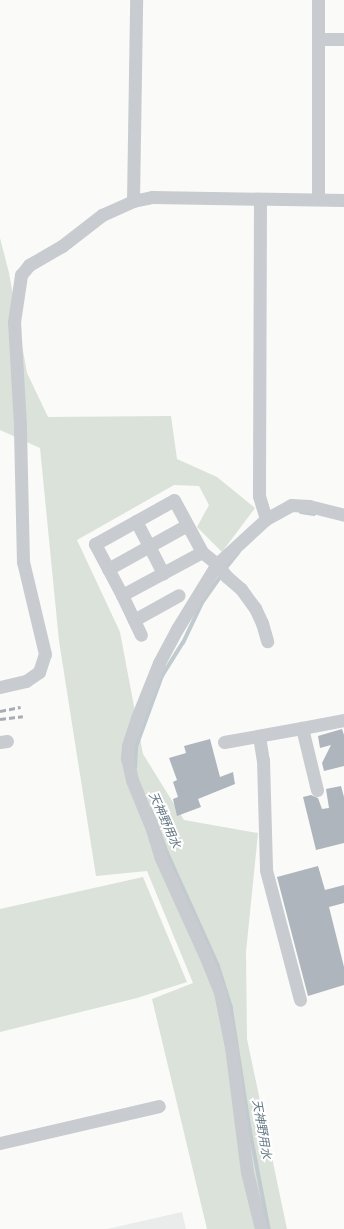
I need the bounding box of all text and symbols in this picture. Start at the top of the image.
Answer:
water label: 天神野用水 [146,790,184,850]
water label: 天神野用水 [250,1098,274,1160]

